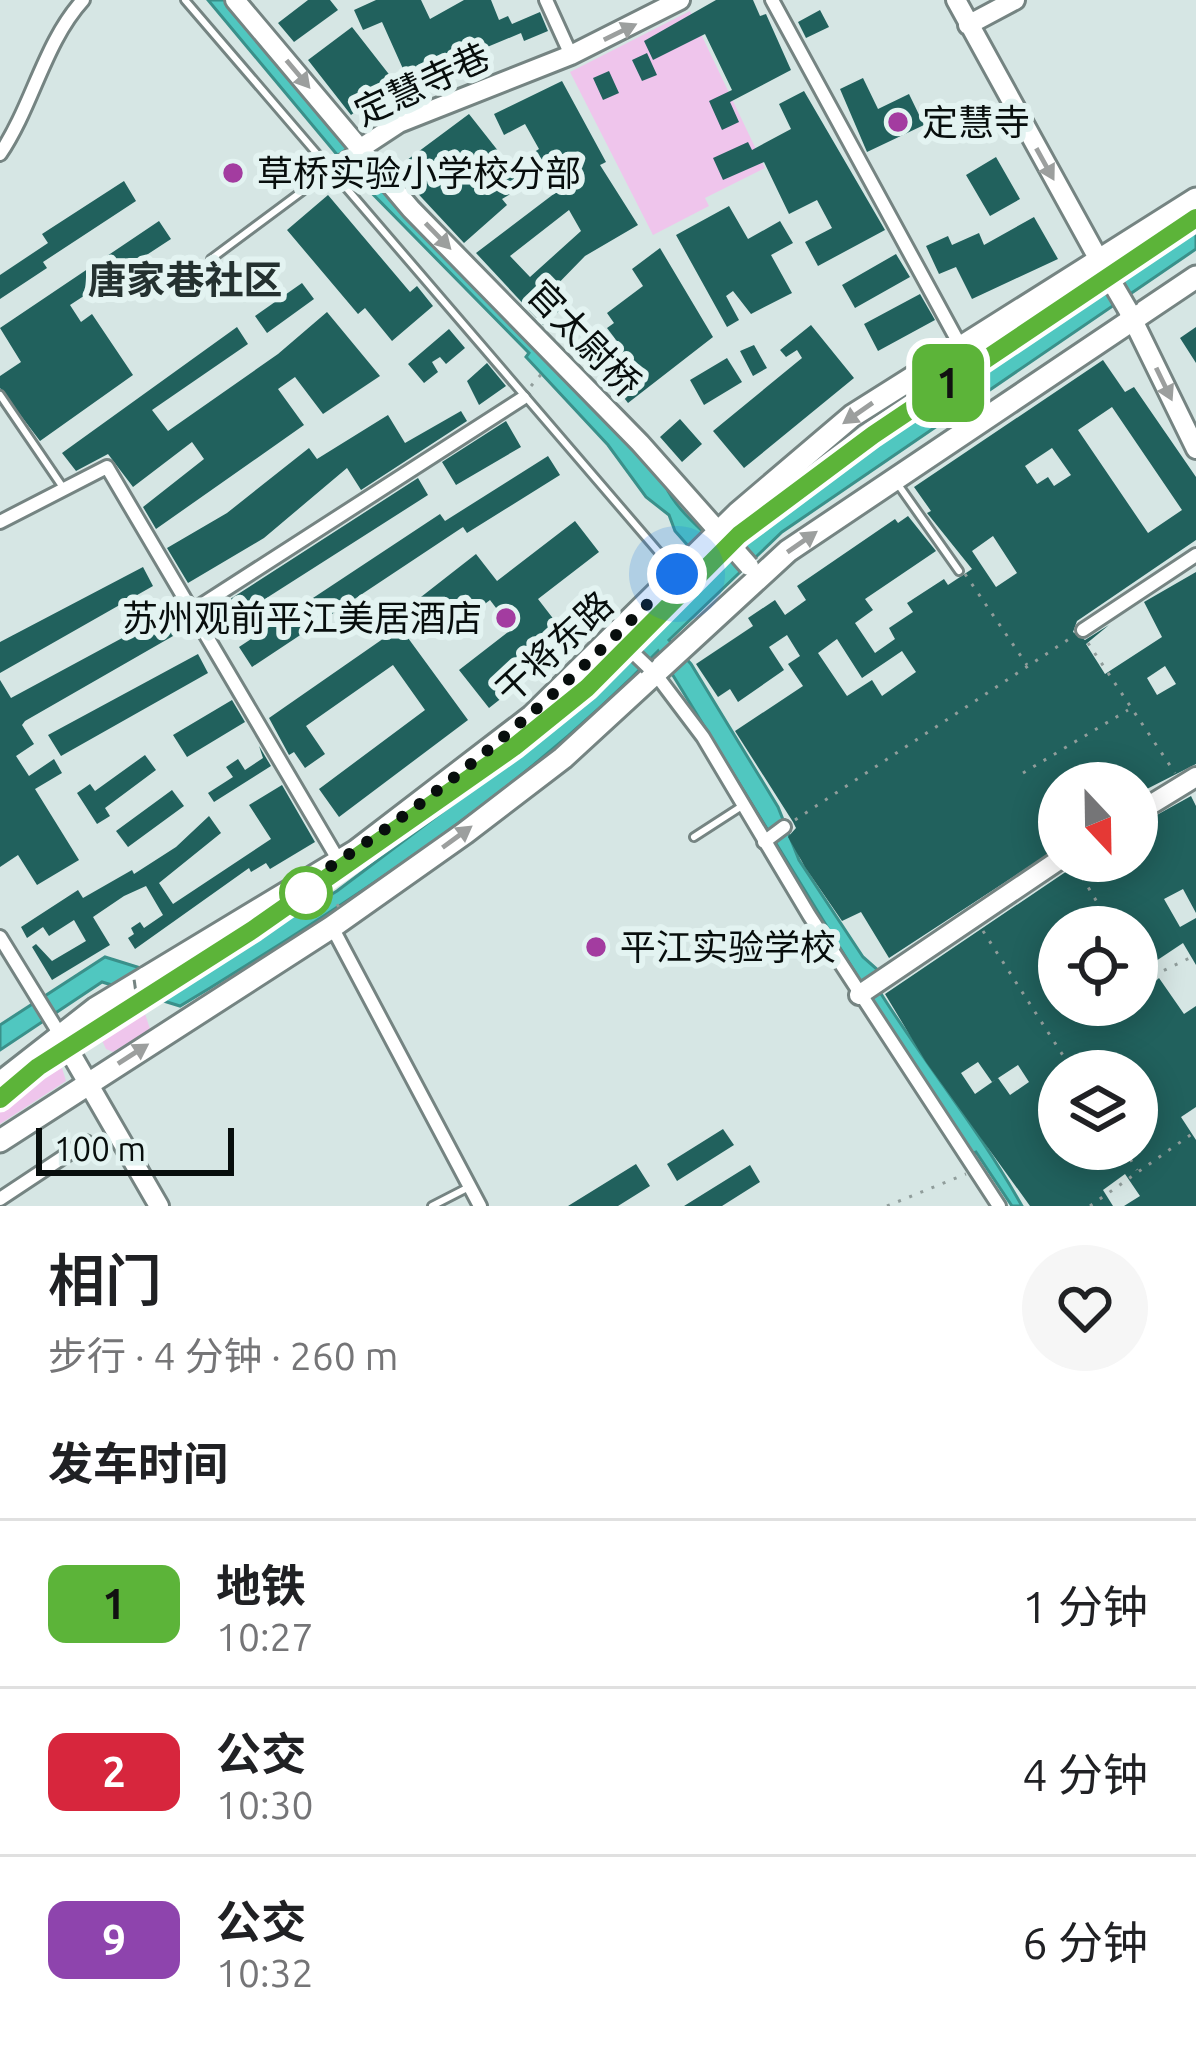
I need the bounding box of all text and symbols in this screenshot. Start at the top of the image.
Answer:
one-way arrow [603,22,637,42]
street label: 定慧寺巷 [348,35,496,133]
one-way arrow [285,59,311,89]
place label: 定慧寺 [922,101,1030,142]
marker: 定慧寺 [885,109,911,135]
one-way arrow [1034,147,1055,181]
place label: 草桥实验小学校分部 [257,152,581,193]
marker: 草桥实验小学校分部 [220,160,246,186]
one-way arrow [423,221,451,250]
district label: 唐家巷社区 [87,258,283,301]
street label: 官太尉桥 [520,272,649,404]
line badge: 1 [909,344,987,422]
text: 1 [936,359,960,406]
one-way arrow [1154,367,1174,402]
one-way arrow [842,401,874,424]
one-way arrow [786,531,818,554]
your location [647,544,707,604]
street label: 干将东路 [487,583,620,711]
place label: 苏州观前平江美居酒店 [122,597,482,638]
marker: 苏州观前平江美居酒店 [493,605,519,631]
north arrow [1038,762,1158,882]
map controls [1038,762,1158,1170]
one-way arrow [441,826,473,850]
unlabelled marker [281,868,331,918]
button: locate [1038,906,1158,1026]
place label: 平江实验学校 [620,926,836,967]
marker: 平江实验学校 [583,934,609,960]
one-way arrow [117,1044,150,1066]
button: layers [1038,1050,1158,1170]
scale bar [36,1122,234,1175]
text: 100 m [54,1130,146,1167]
button: heart [1022,1245,1148,1371]
text: 相门 [48,1248,162,1312]
text: 步行 · 4 分钟 · 260 m [48,1334,398,1377]
text: 发车时间 [48,1438,228,1489]
text: 地铁 [216,1560,306,1611]
text: 1 [102,1580,126,1627]
text: 1 分钟 [1022,1581,1148,1632]
text: 10:27 [216,1615,314,1658]
text: 公交 [216,1728,306,1779]
text: 2 [102,1748,126,1795]
text: 4 分钟 [1022,1749,1148,1800]
text: 10:30 [216,1783,314,1826]
text: 公交 [216,1896,306,1947]
text: 9 [102,1916,126,1963]
text: 6 分钟 [1022,1917,1148,1968]
text: 10:32 [216,1951,314,1994]

